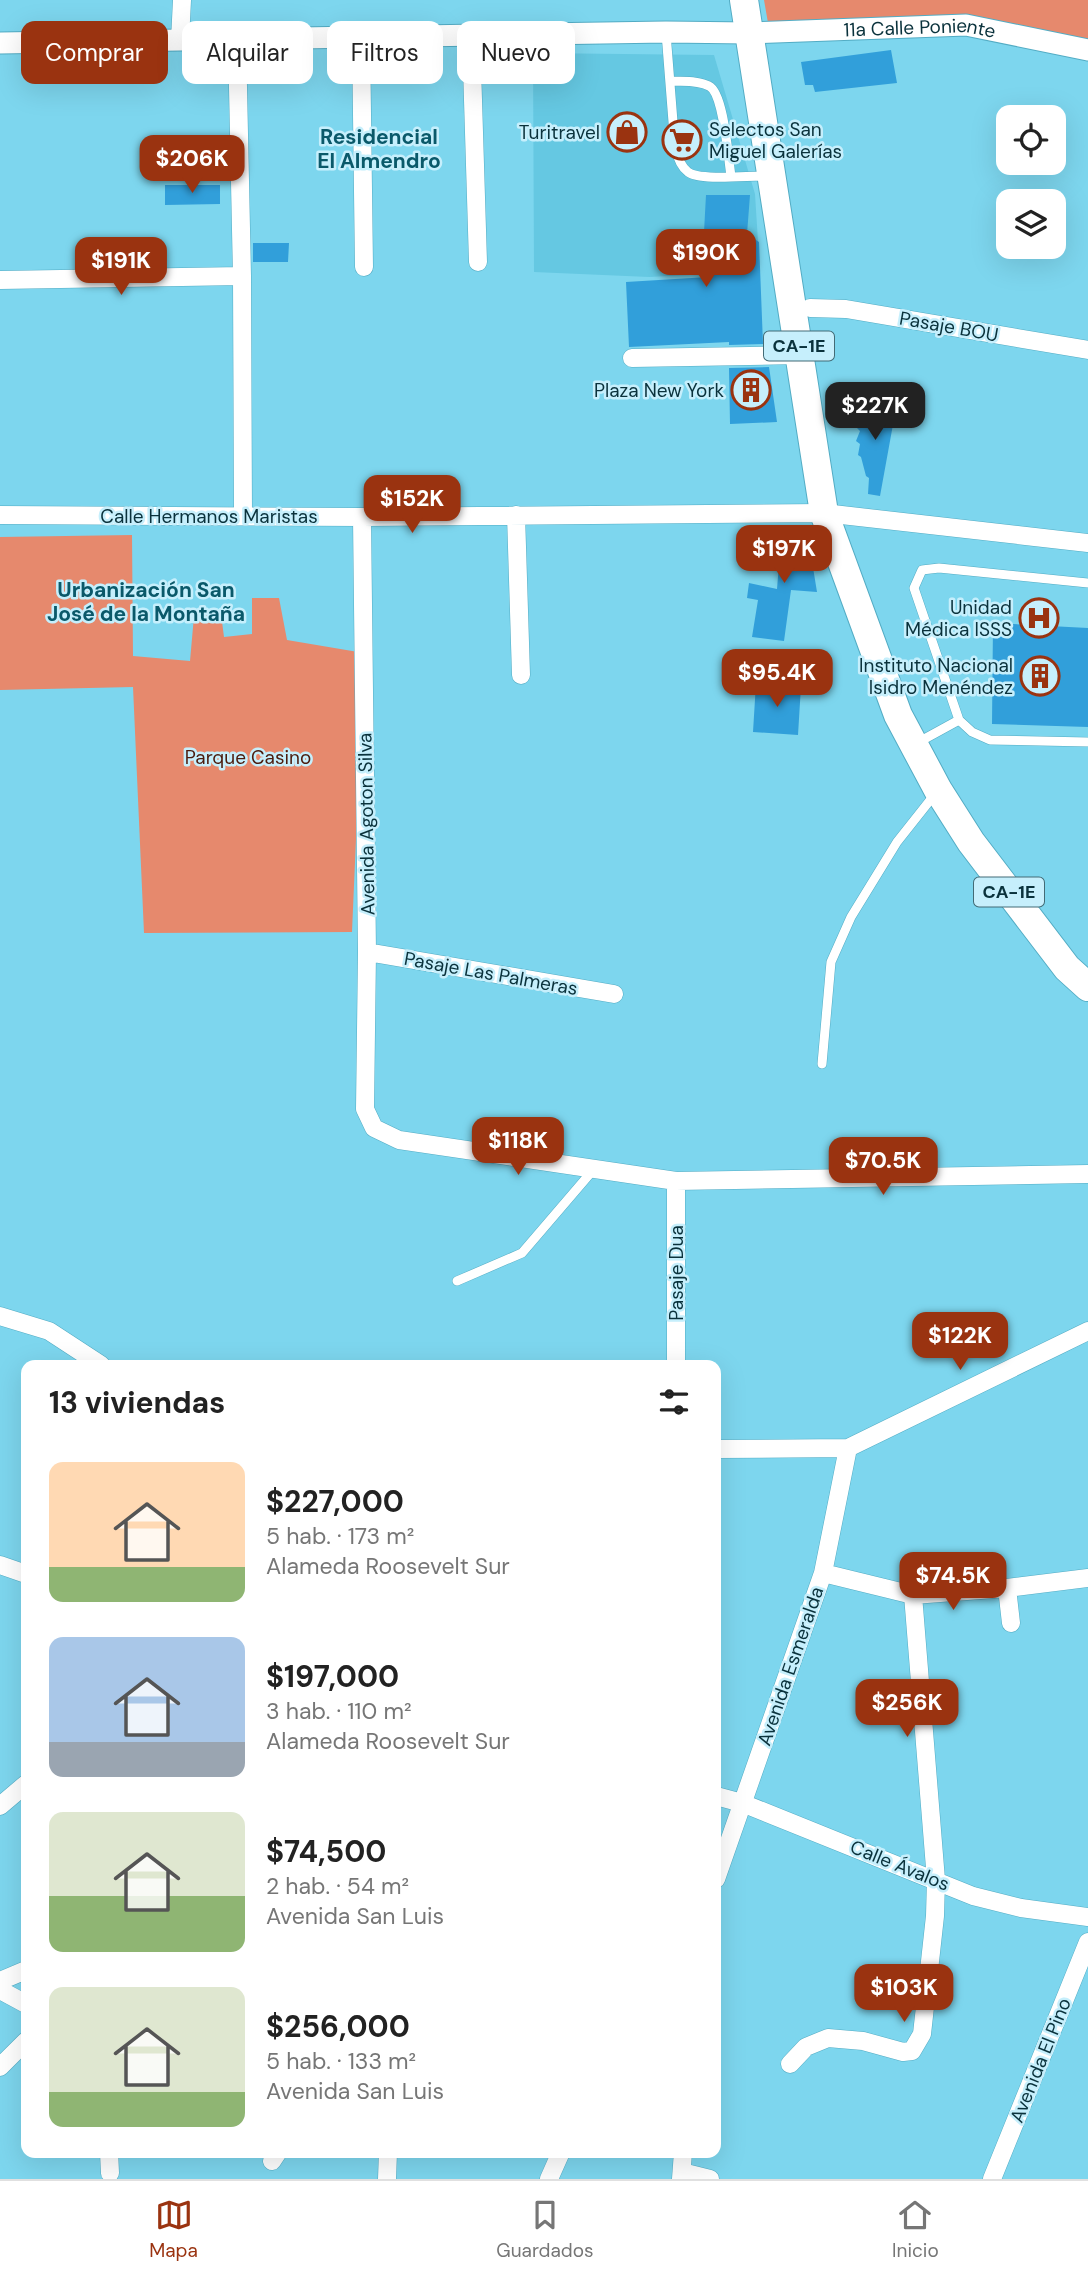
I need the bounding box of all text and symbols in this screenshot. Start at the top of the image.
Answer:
street label: 11a Calle Poniente [843,13,998,44]
chip: Comprar [21,21,168,84]
chip: Alquilar [182,21,313,84]
chip: Filtros [327,21,443,84]
chip: Nuevo [457,21,575,84]
map controls [996,105,1066,259]
button: locate [996,105,1066,175]
shop icon: Turitravel [606,111,648,153]
place label: Selectos San Miguel Galerías [709,117,842,164]
supermarket icon: Selectos San Miguel Galerías [661,119,703,161]
place label: Turitravel [519,120,600,145]
district label: Residencial El Almendro [317,123,441,175]
pin: $206K [143,136,241,195]
text: $206K [156,143,228,173]
button: layers [996,189,1066,259]
pin: $190K [657,230,755,289]
text: $190K [672,237,740,267]
pin: $191K [72,238,170,297]
text: $191K [91,245,151,275]
street label: Pasaje BOU [898,306,1000,347]
road number: CA-1E [764,332,834,360]
building icon: Plaza New York [730,369,772,411]
place label: Plaza New York [594,378,724,403]
pin: $227K [826,382,924,442]
text: $227K [841,390,909,420]
pin: $152K [363,476,461,535]
text: $152K [380,483,444,513]
street label: Calle Hermanos Maristas [100,504,318,529]
pin: $197K [735,526,833,585]
text: $197K [752,533,816,563]
district label: Urbanización San José de la Montaña [47,576,245,628]
place label: Unidad Médica ISSS [905,595,1012,642]
hospital icon: Unidad Médica ISSS [1018,597,1060,639]
pin: $95.4K [720,650,834,709]
place label: Instituto Nacional Isidro Menéndez [859,653,1013,700]
building icon: Instituto Nacional Isidro Menéndez [1019,655,1061,697]
text: $95.4K [738,657,816,687]
street label: Avenida Agoton Silva [352,732,381,915]
park label: Parque Casino [185,745,311,770]
road number: CA-1E [974,878,1044,906]
street label: Pasaje Las Palmeras [402,946,580,1001]
pin: $118K [469,1118,567,1177]
text: $118K [488,1125,548,1155]
pin: $70.5K [826,1138,940,1197]
text: $70.5K [845,1145,921,1175]
street label: Pasaje Dua [664,1225,689,1321]
pin: $122K [911,1312,1009,1372]
text: $122K [928,1320,992,1350]
text: 13 viviendas [49,1383,225,1422]
icon: filters [655,1383,693,1421]
text: $227,000 [266,1482,404,1521]
icon: home [105,1490,189,1574]
text: 5 hab. · 173 m² [266,1521,414,1551]
text: Alameda Roosevelt Sur [266,1551,510,1581]
pin: $74.5K [896,1552,1010,1612]
text: $74.5K [915,1560,991,1590]
street label: Avenida Esmeralda [752,1583,829,1749]
text: $197,000 [266,1657,399,1696]
icon: home [105,1665,189,1749]
pin: $256K [858,1680,956,1739]
text: $256K [871,1687,943,1717]
text: 3 hab. · 110 m² [266,1696,411,1726]
text: Alameda Roosevelt Sur [266,1726,510,1756]
text: $74,500 [266,1832,386,1871]
street label: Calle Ávalos [847,1834,953,1897]
icon: home [105,1840,189,1924]
text: 2 hab. · 54 m² [266,1871,409,1901]
text: Avenida San Luis [266,1901,444,1931]
pin: $103K [855,1965,953,2024]
text: $103K [870,1972,938,2002]
street label: Avenida El Pino [1004,1994,1077,2126]
text: $256,000 [266,2007,410,2046]
icon: home [105,2015,189,2099]
text: 5 hab. · 133 m² [266,2046,416,2076]
text: Avenida San Luis [266,2076,444,2106]
tab: Mapa [149,2196,198,2263]
tab: Guardados [496,2196,594,2263]
tab: Inicio [892,2196,939,2263]

